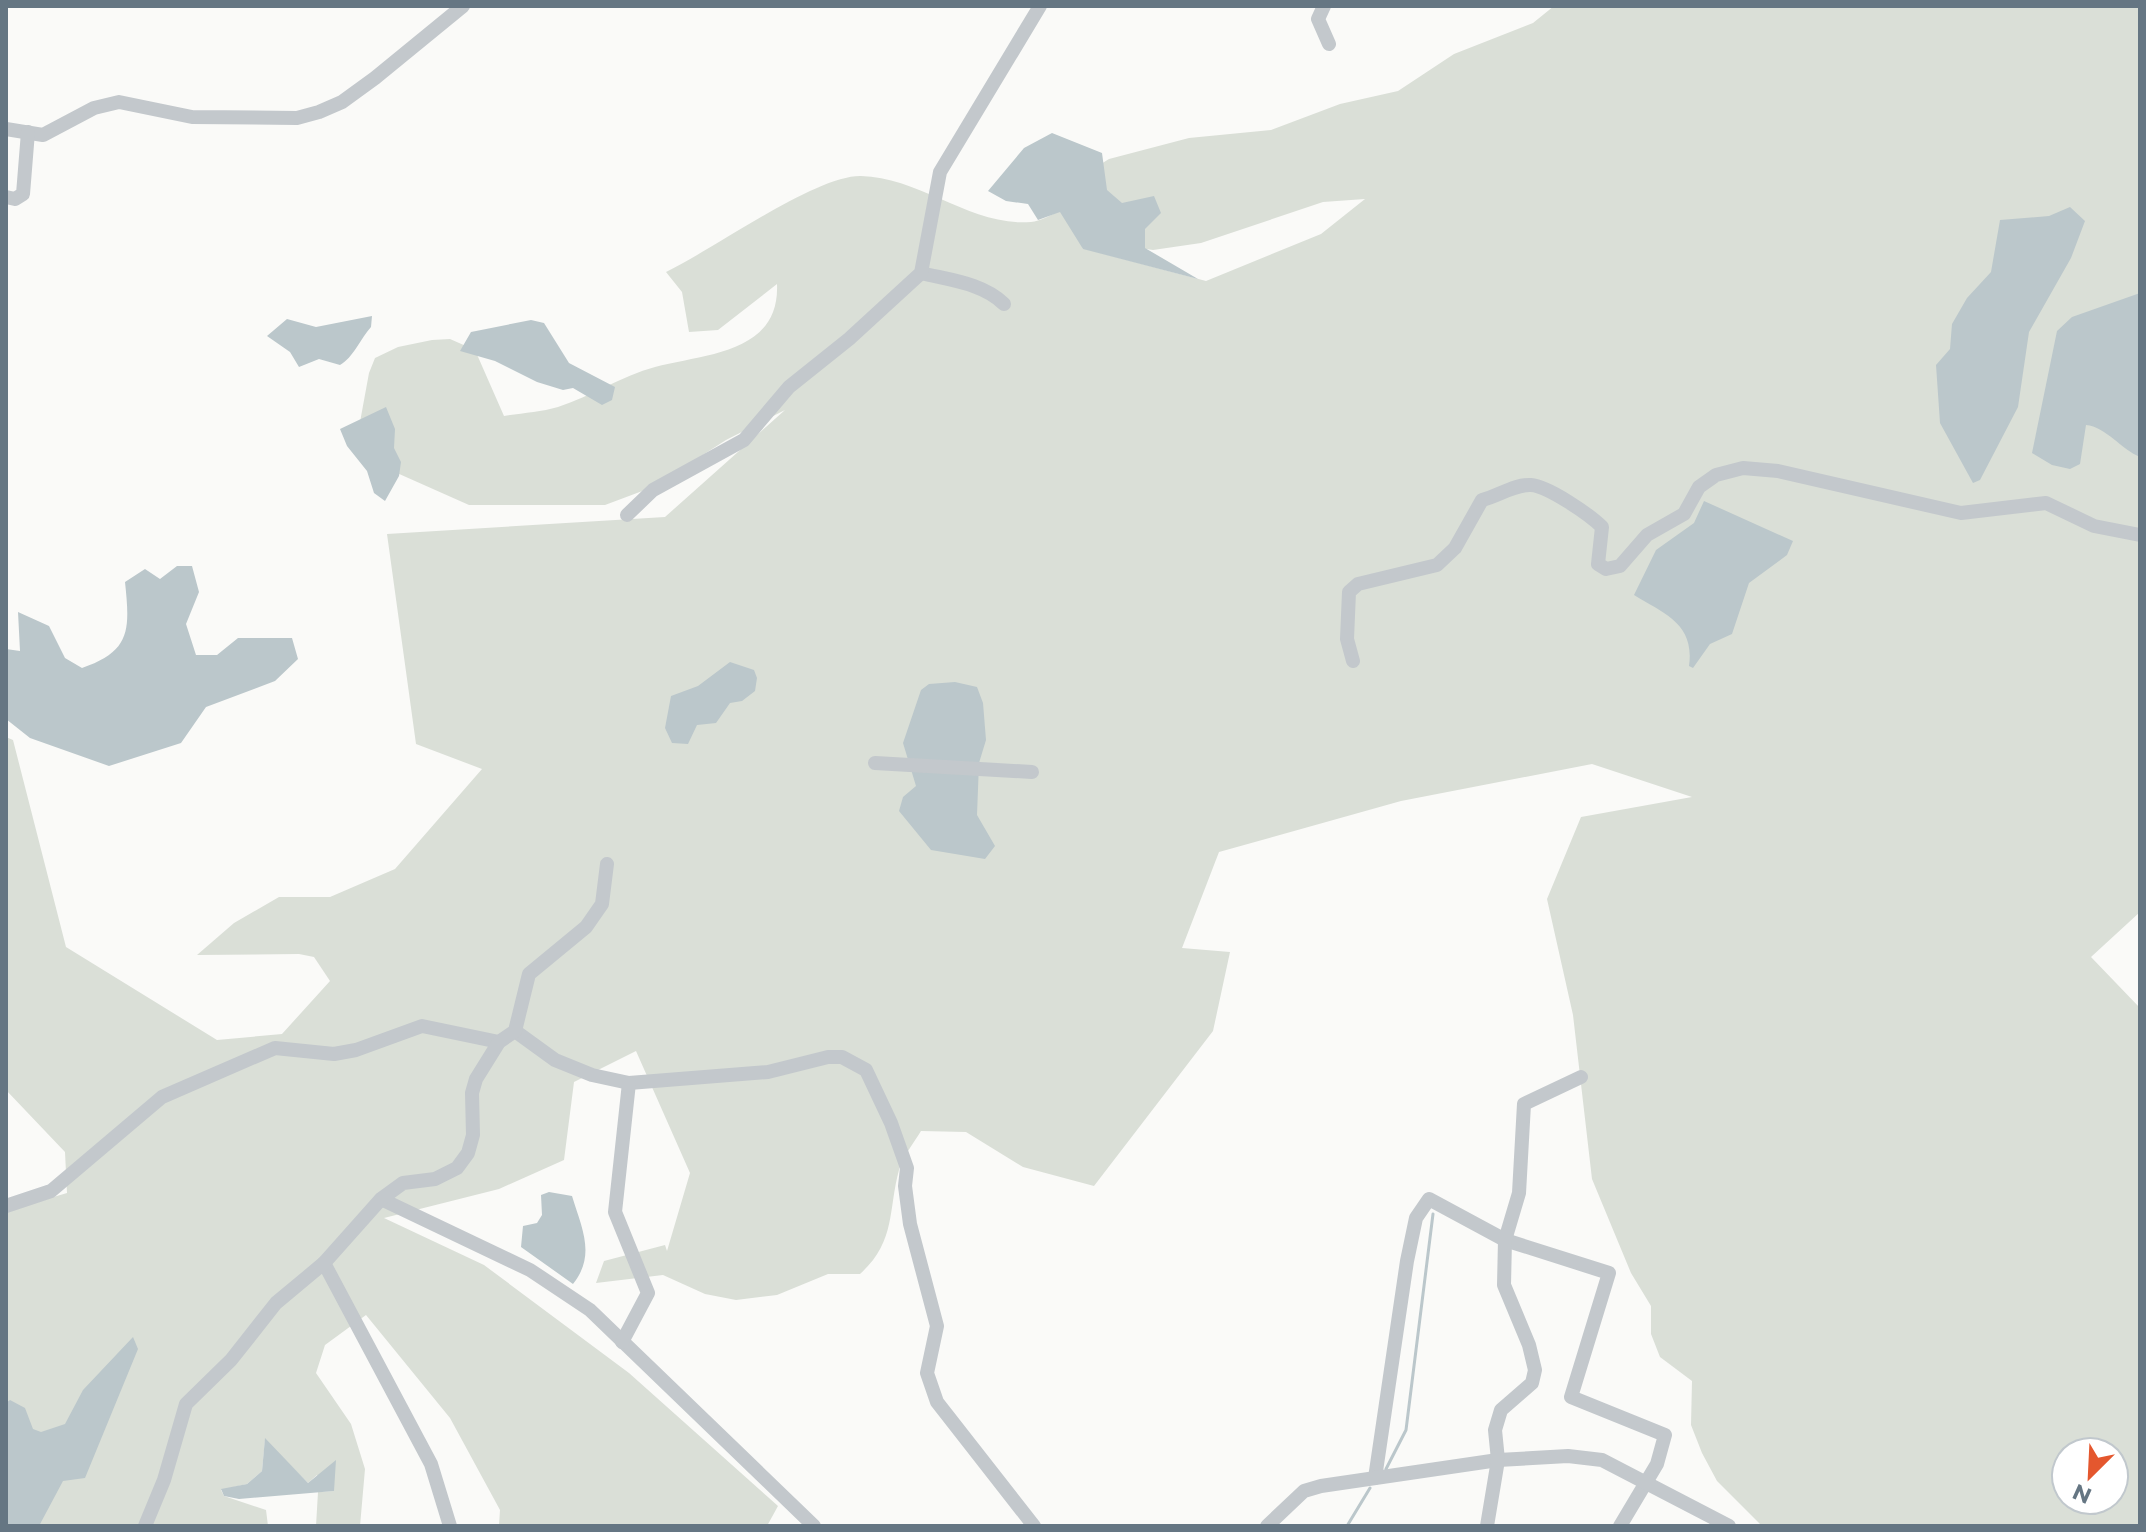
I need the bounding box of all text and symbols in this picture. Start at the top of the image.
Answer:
north arrow [2050,1436,2130,1516]
text: N [2068,1478,2096,1510]

